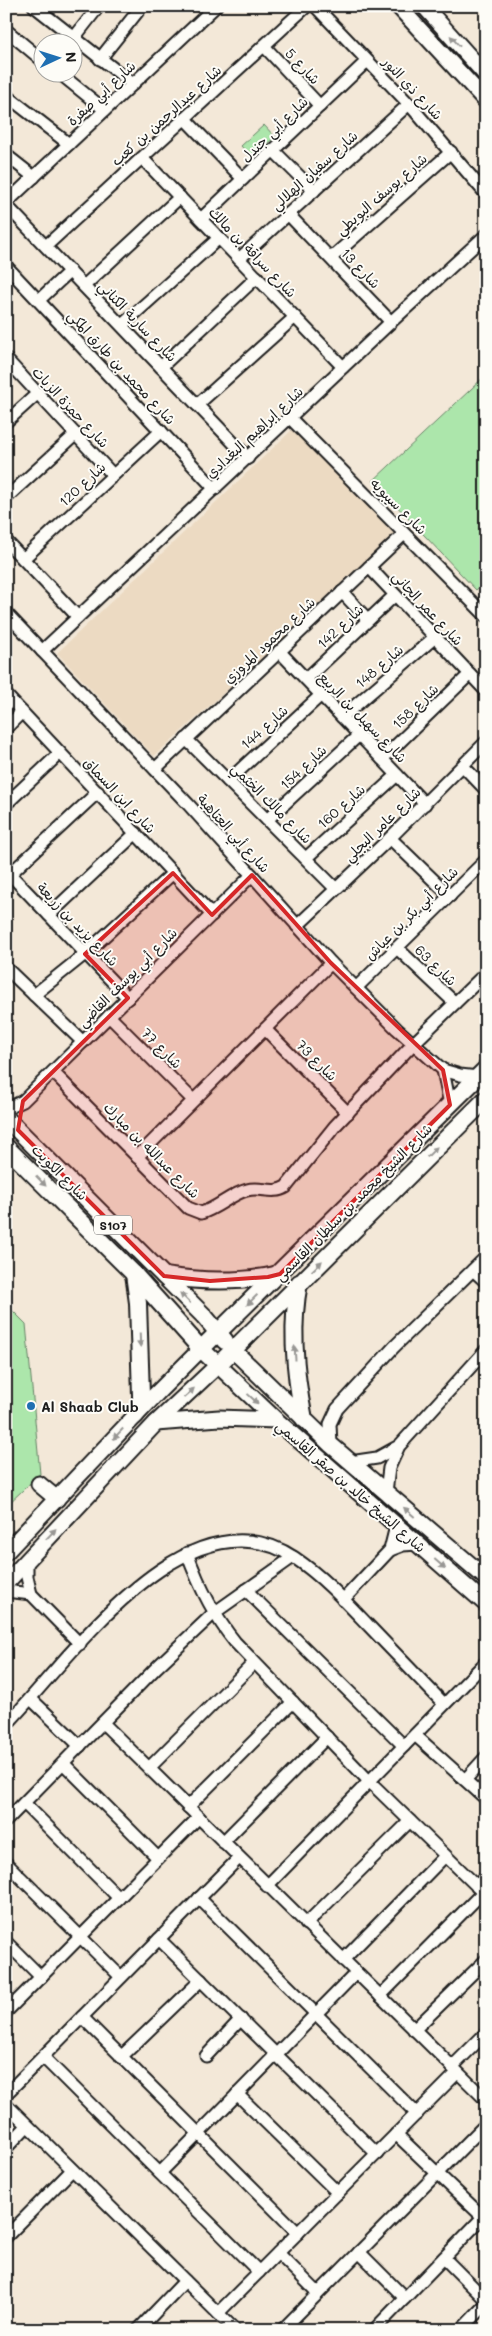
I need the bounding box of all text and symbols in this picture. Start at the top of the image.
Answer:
north arrow [32,32,82,82]
one-way arrow [449,35,461,47]
street label: شارع 5 [281,44,325,89]
text: N [62,51,81,63]
street label: شارع ذي النور [377,52,447,125]
street label: شارع أبي صفرة [63,56,142,133]
street label: شارع عبدالرحمن بن كعب [107,60,226,171]
street label: شارع أبي جندل [236,92,315,169]
street label: شارع سفيان الهلالي [266,126,364,217]
street label: شارع يوسف البويطي [331,149,434,242]
street label: شارع سراقة بن مالك [204,203,301,302]
street label: شارع 13 [336,244,385,293]
street label: شارع سارية الكناني [92,276,182,368]
street label: شارع محمد بن طارق المكي [61,306,180,431]
street label: شارع حمزة الزيات [28,362,114,452]
street label: شارع إبراهيم البغدادي [201,382,308,484]
street label: شارع 120 [55,457,110,511]
street label: شارع سيبويه [366,474,431,539]
street label: شارع عمر الجاني [386,567,468,652]
street label: شارع محمود المروزي [219,593,320,689]
street label: شارع 142 [313,600,368,653]
street label: شارع 148 [351,640,408,693]
street label: شارع سهيل بن الربيع [313,667,411,768]
street label: شارع 158 [388,679,443,734]
street label: شارع 144 [236,701,292,754]
street label: شارع 154 [276,740,331,794]
street label: شارع ابن السماق [79,753,160,838]
street label: شارع مالك الخثمي [225,758,317,850]
street label: شارع 160 [313,779,370,833]
street label: شارع عامر البجلي [339,782,427,869]
street label: شارع أبي العتاهية [191,790,274,879]
street label: شارع أبي بكر بن عياش [360,862,465,967]
street label: شارع يزيد بن زريعة [32,878,123,971]
street label: شارع أبي يوسف القاضي [73,923,184,1034]
street label: شارع 63 [410,940,461,990]
street label: شارع 77 [137,1023,187,1073]
street label: شارع 73 [292,1035,342,1085]
street label: شارع عبدالله بن مبارك [99,1098,204,1203]
street label: شارع الشيخ محمد بن سلطان القاسمي [270,1119,439,1288]
street label: شارع الكويت [27,1140,92,1205]
one-way arrow [426,1146,438,1158]
one-way arrow [35,1175,47,1187]
road number: S107 [94,1216,132,1234]
one-way arrow [310,1260,322,1272]
one-way arrow [179,1292,191,1304]
one-way arrow [247,1294,259,1306]
one-way arrow [136,1332,144,1348]
one-way arrow [291,1345,299,1361]
one-way arrow [182,1387,194,1399]
one-way arrow [247,1393,259,1405]
place label: Al Shaab Club [41,1397,139,1416]
marker: Al Shaab Club [25,1400,37,1412]
street label: شارع الشيخ خالد بن صقر القاسمي [269,1416,430,1559]
one-way arrow [112,1427,124,1439]
one-way arrow [404,1506,416,1518]
one-way arrow [45,1529,57,1541]
one-way arrow [434,1559,447,1570]

